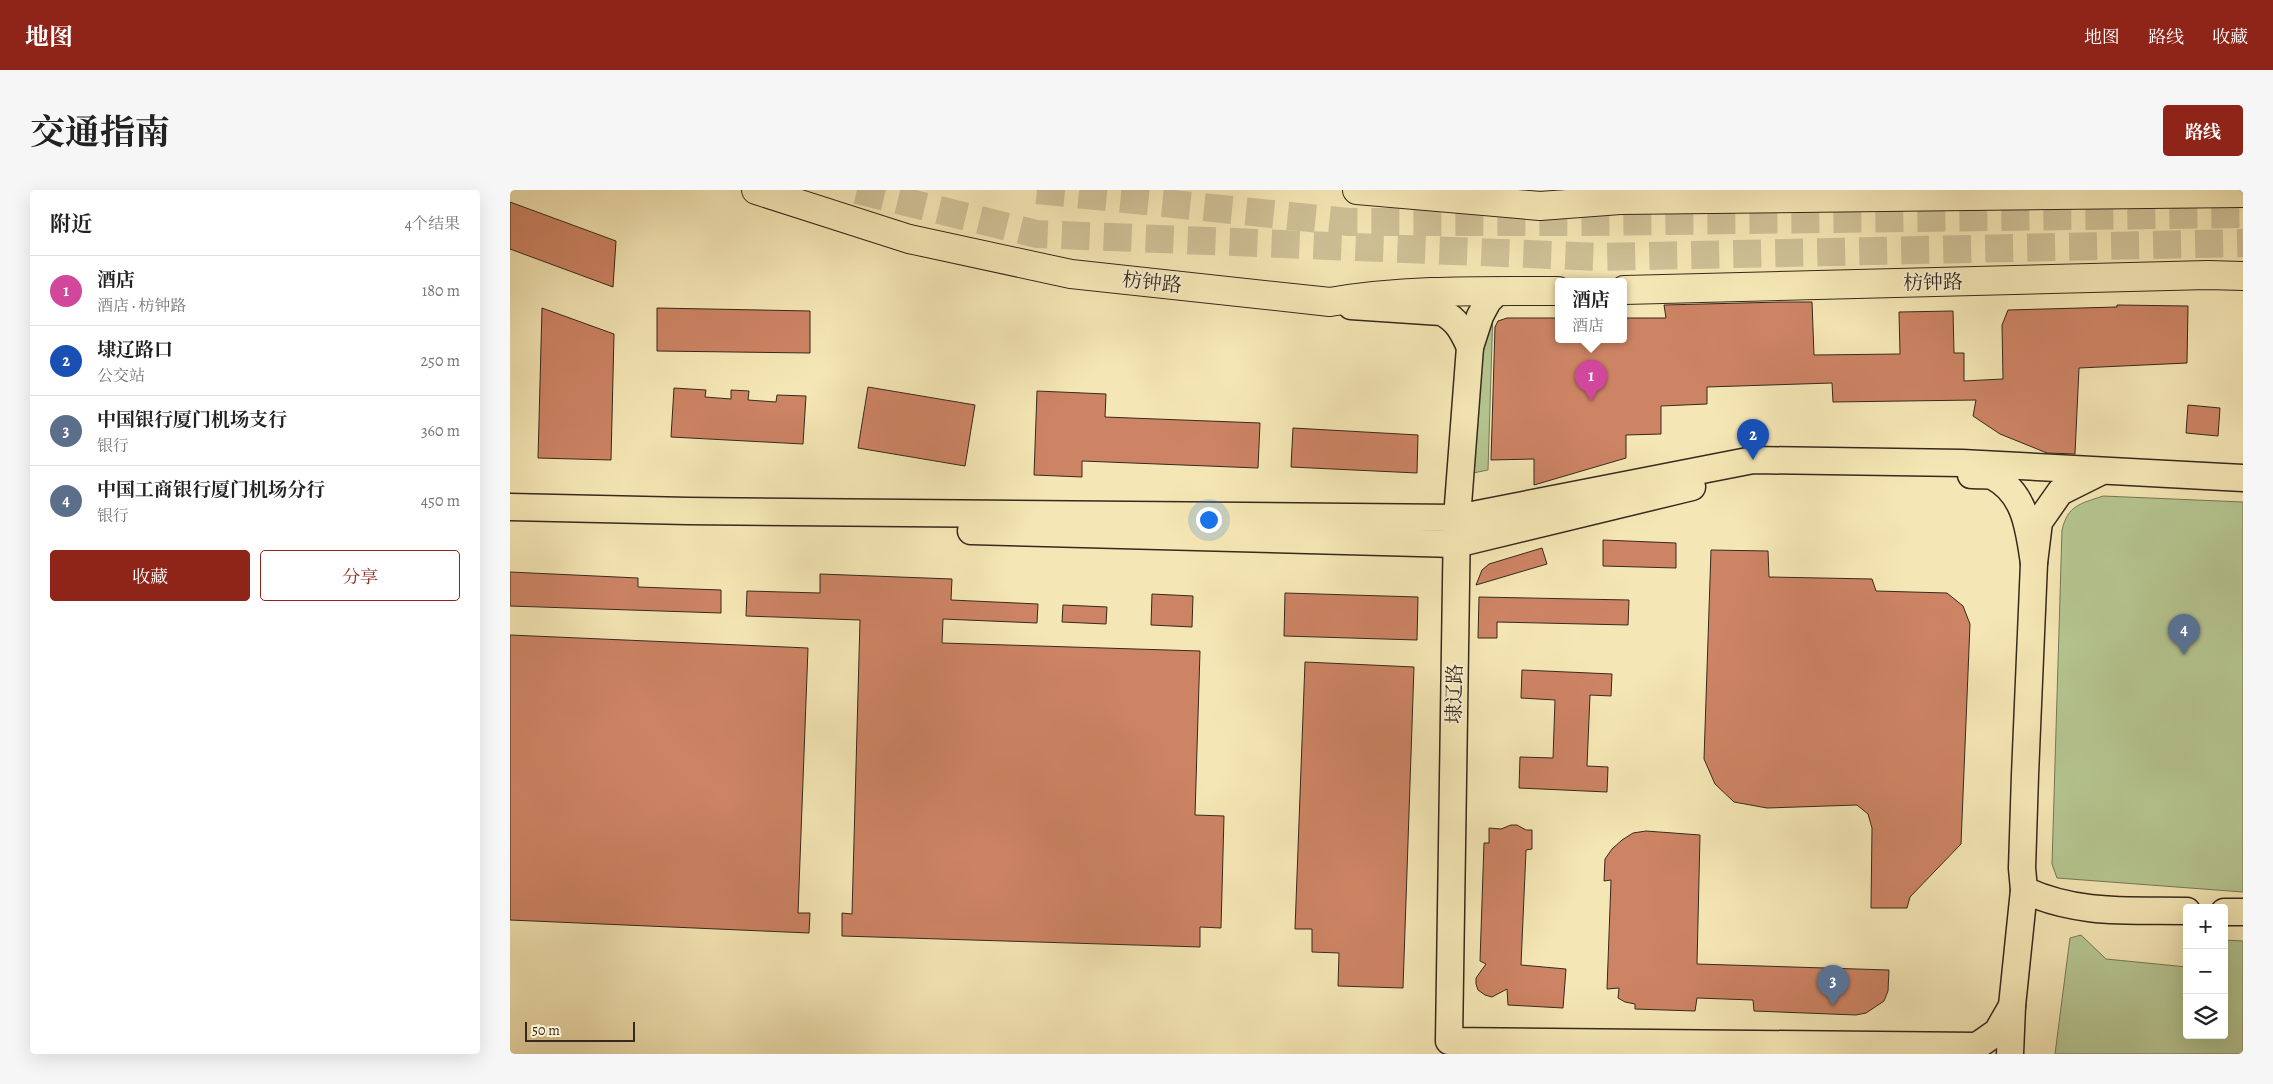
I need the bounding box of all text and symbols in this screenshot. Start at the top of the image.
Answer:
text: 地图 [25,21,73,53]
text: 地图 [2084,25,2120,49]
text: 路线 [2148,25,2184,49]
text: 收藏 [2212,25,2248,49]
button: 路线 [2163,105,2243,156]
text: 交通指南 [30,108,170,156]
text: 附近 [50,210,92,238]
text: 4个结果 [405,213,460,235]
street label: 枋钟路 [1121,266,1183,299]
text: 酒店 [97,267,135,293]
street label: 枋钟路 [1903,268,1963,297]
popup [1555,278,1627,343]
text: 1 [63,280,69,302]
text: 180 m [422,280,460,302]
text: 酒店 [1572,287,1610,313]
text: 酒店 · 枋钟路 [97,295,187,317]
text: 酒店 [1572,315,1604,337]
text: 埭辽路口 [97,337,173,363]
text: 2 [62,350,70,372]
text: 250 m [421,350,460,372]
pin: 1 [1575,360,1607,401]
text: 公交站 [97,365,145,387]
text: 中国银行厦门机场支行 [97,407,287,433]
pin: 2 [1737,419,1769,460]
text: 3 [63,420,69,442]
text: 360 m [421,420,460,442]
text: 银行 [97,435,129,457]
text: 中国工商银行厦门机场分行 [97,477,325,503]
text: 4 [62,490,70,512]
text: 450 m [421,490,460,512]
text: 银行 [97,505,129,527]
your location [1196,507,1222,533]
button: 收藏 [50,550,250,601]
button: 分享 [260,550,460,601]
pin: 4 [2168,614,2200,655]
street label: 埭辽路 [1440,664,1469,724]
map controls [2183,904,2228,1039]
button: + [2183,904,2228,949]
button: − [2183,949,2228,994]
pin: 3 [1817,965,1849,1006]
button: layers [2183,994,2228,1039]
scale bar [525,1019,635,1042]
text: 50 m [532,1021,560,1040]

